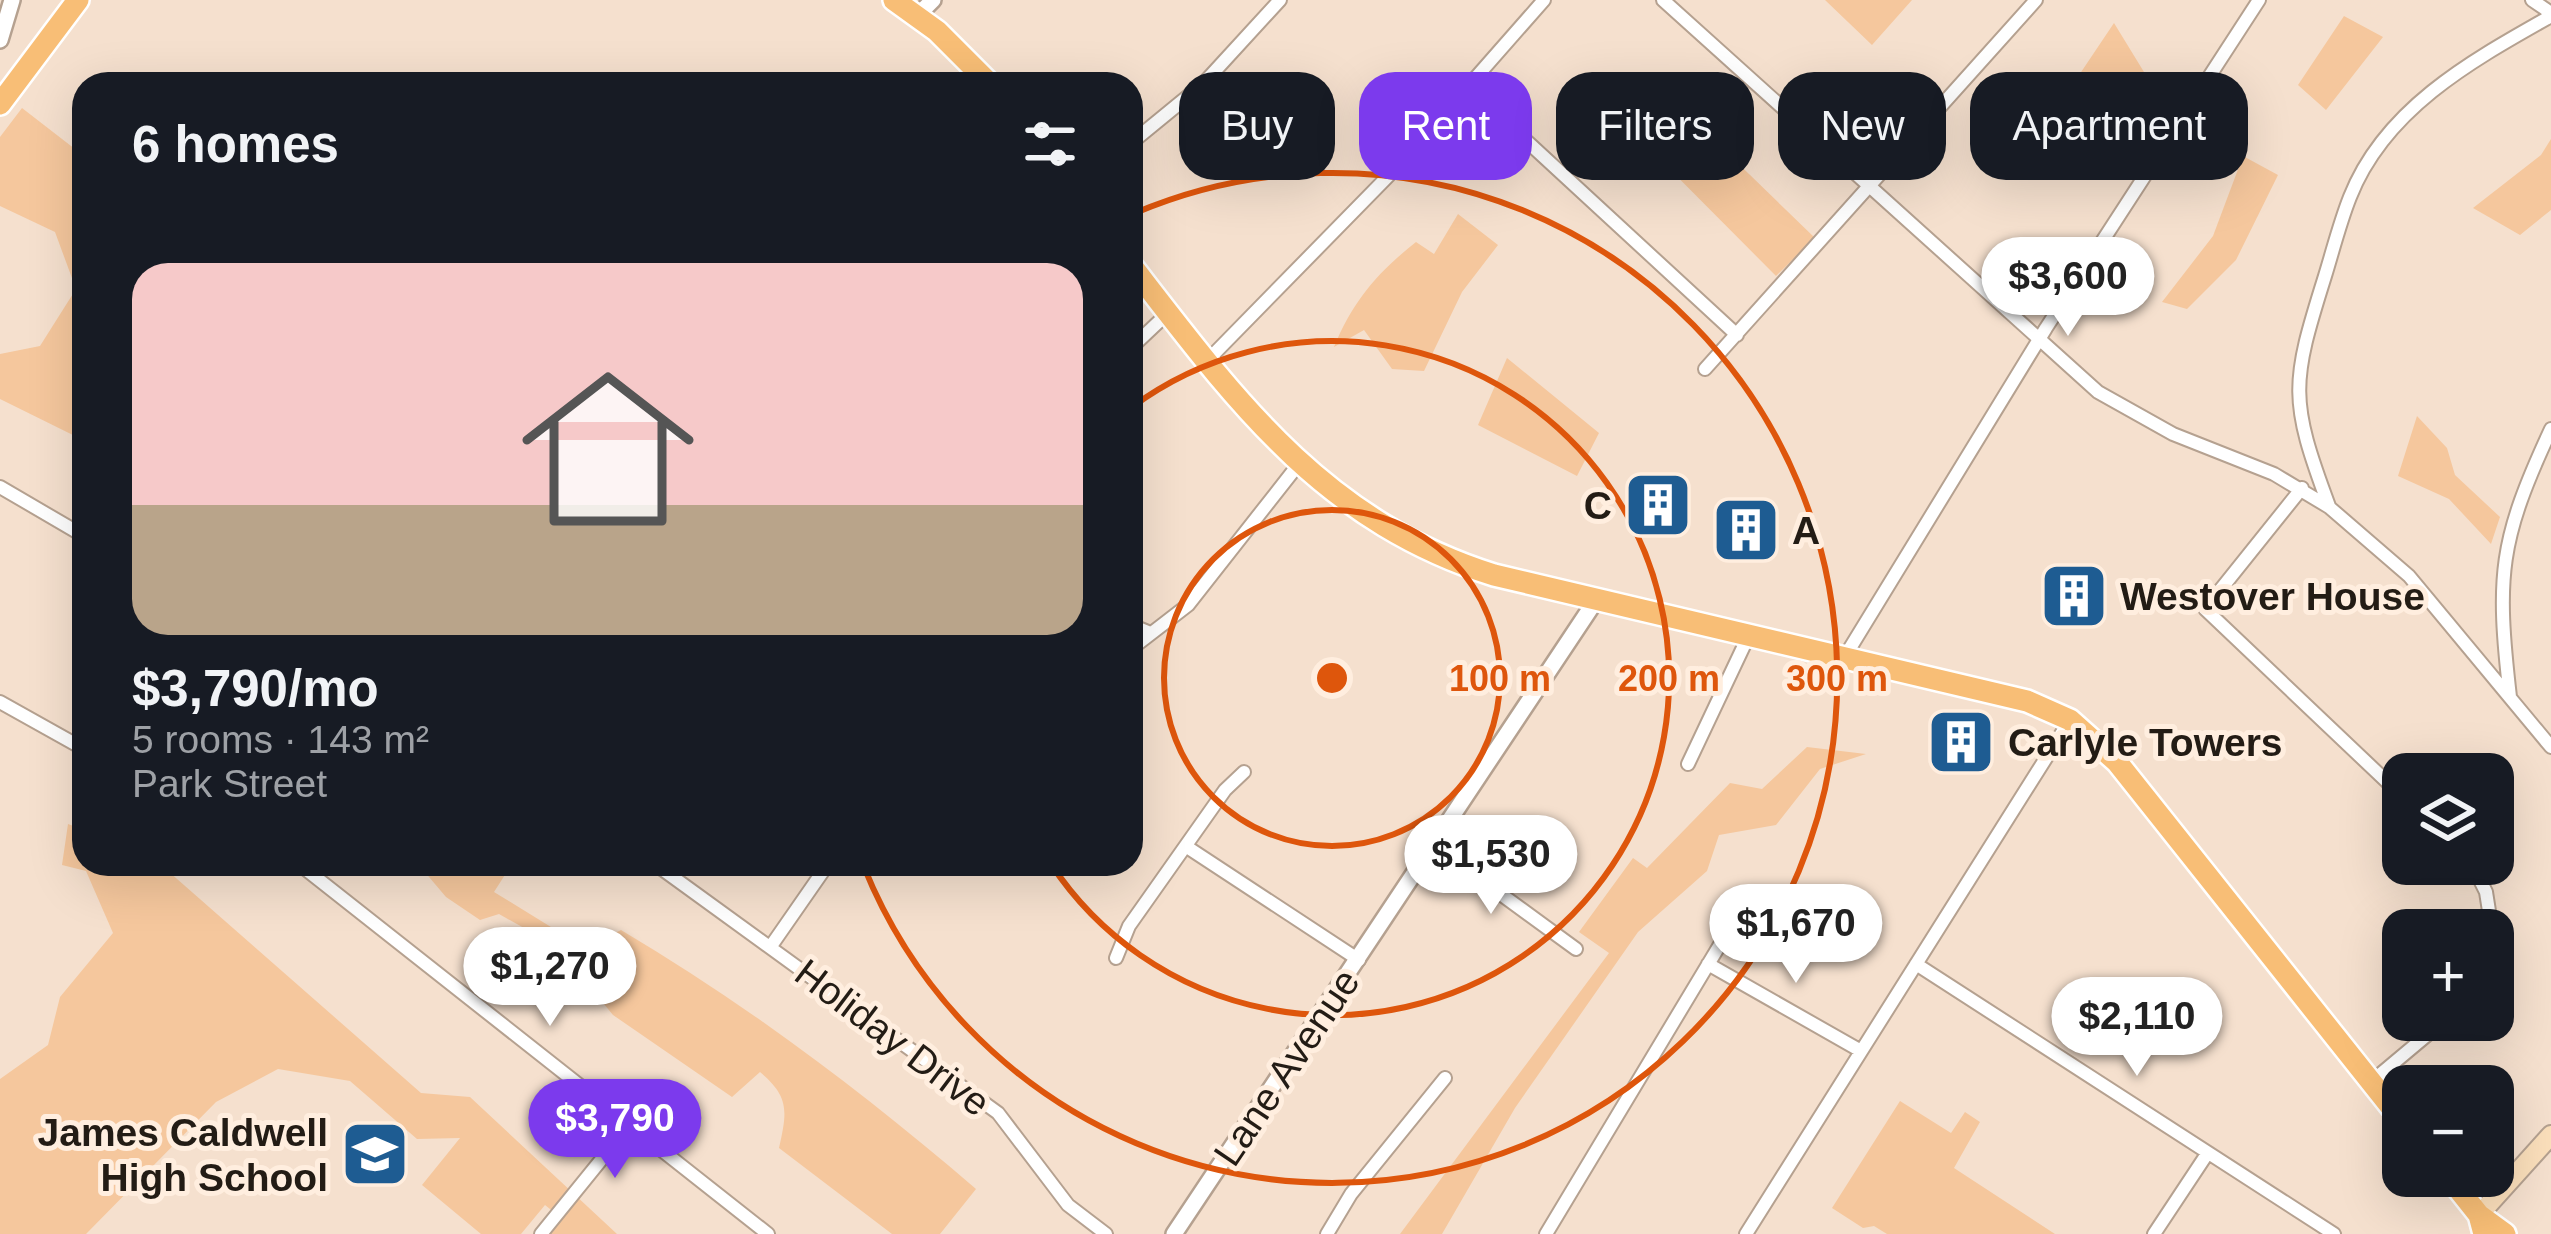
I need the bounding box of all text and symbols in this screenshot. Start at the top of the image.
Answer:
chip: Buy [1179,72,1335,180]
chip: Rent [1359,72,1532,180]
chip: Filters [1556,72,1754,180]
chip: New [1778,72,1946,180]
chip: Apartment [1970,72,2248,180]
icon: filters [1017,111,1083,177]
text: 6 homes [132,116,339,173]
pin: $3,600 [1970,237,2166,339]
text: $3,600 [2008,254,2128,297]
icon: home [500,341,716,557]
building icon: C [1623,470,1693,540]
place label: C [1584,484,1612,527]
building icon: A [1711,495,1781,565]
place label: A [1792,509,1820,552]
building icon: Westover House [2039,561,2109,631]
place label: Westover House [2120,575,2425,618]
centre of rings [1311,657,1353,699]
text: 100 m [1449,658,1551,699]
text: 200 m [1618,658,1720,699]
text: 300 m [1786,658,1888,699]
text: $3,790/mo [132,660,379,717]
building icon: Carlyle Towers [1926,707,1996,777]
text: 5 rooms · 143 m² [132,718,429,761]
place label: Carlyle Towers [2008,721,2283,764]
map controls [2382,753,2514,1197]
button: layers [2382,753,2514,885]
text: Park Street [132,762,327,805]
pin: $1,530 [1393,815,1589,917]
text: $1,530 [1431,832,1551,875]
pin: $1,670 [1698,884,1894,986]
text: $1,670 [1736,901,1856,944]
button: + [2382,909,2514,1041]
pin: $1,270 [452,927,648,1029]
text: $1,270 [490,944,610,987]
street label: Holiday Drive [787,950,998,1124]
street label: Lane Avenue [1205,961,1368,1173]
pin: $2,110 [2039,977,2235,1079]
text: $2,110 [2078,994,2196,1037]
button: − [2382,1065,2514,1197]
pin: $3,790 [517,1079,713,1181]
text: $3,790 [555,1096,675,1139]
place label: James Caldwell High School [38,1111,328,1199]
school or university icon: James Caldwell High School [340,1119,410,1189]

